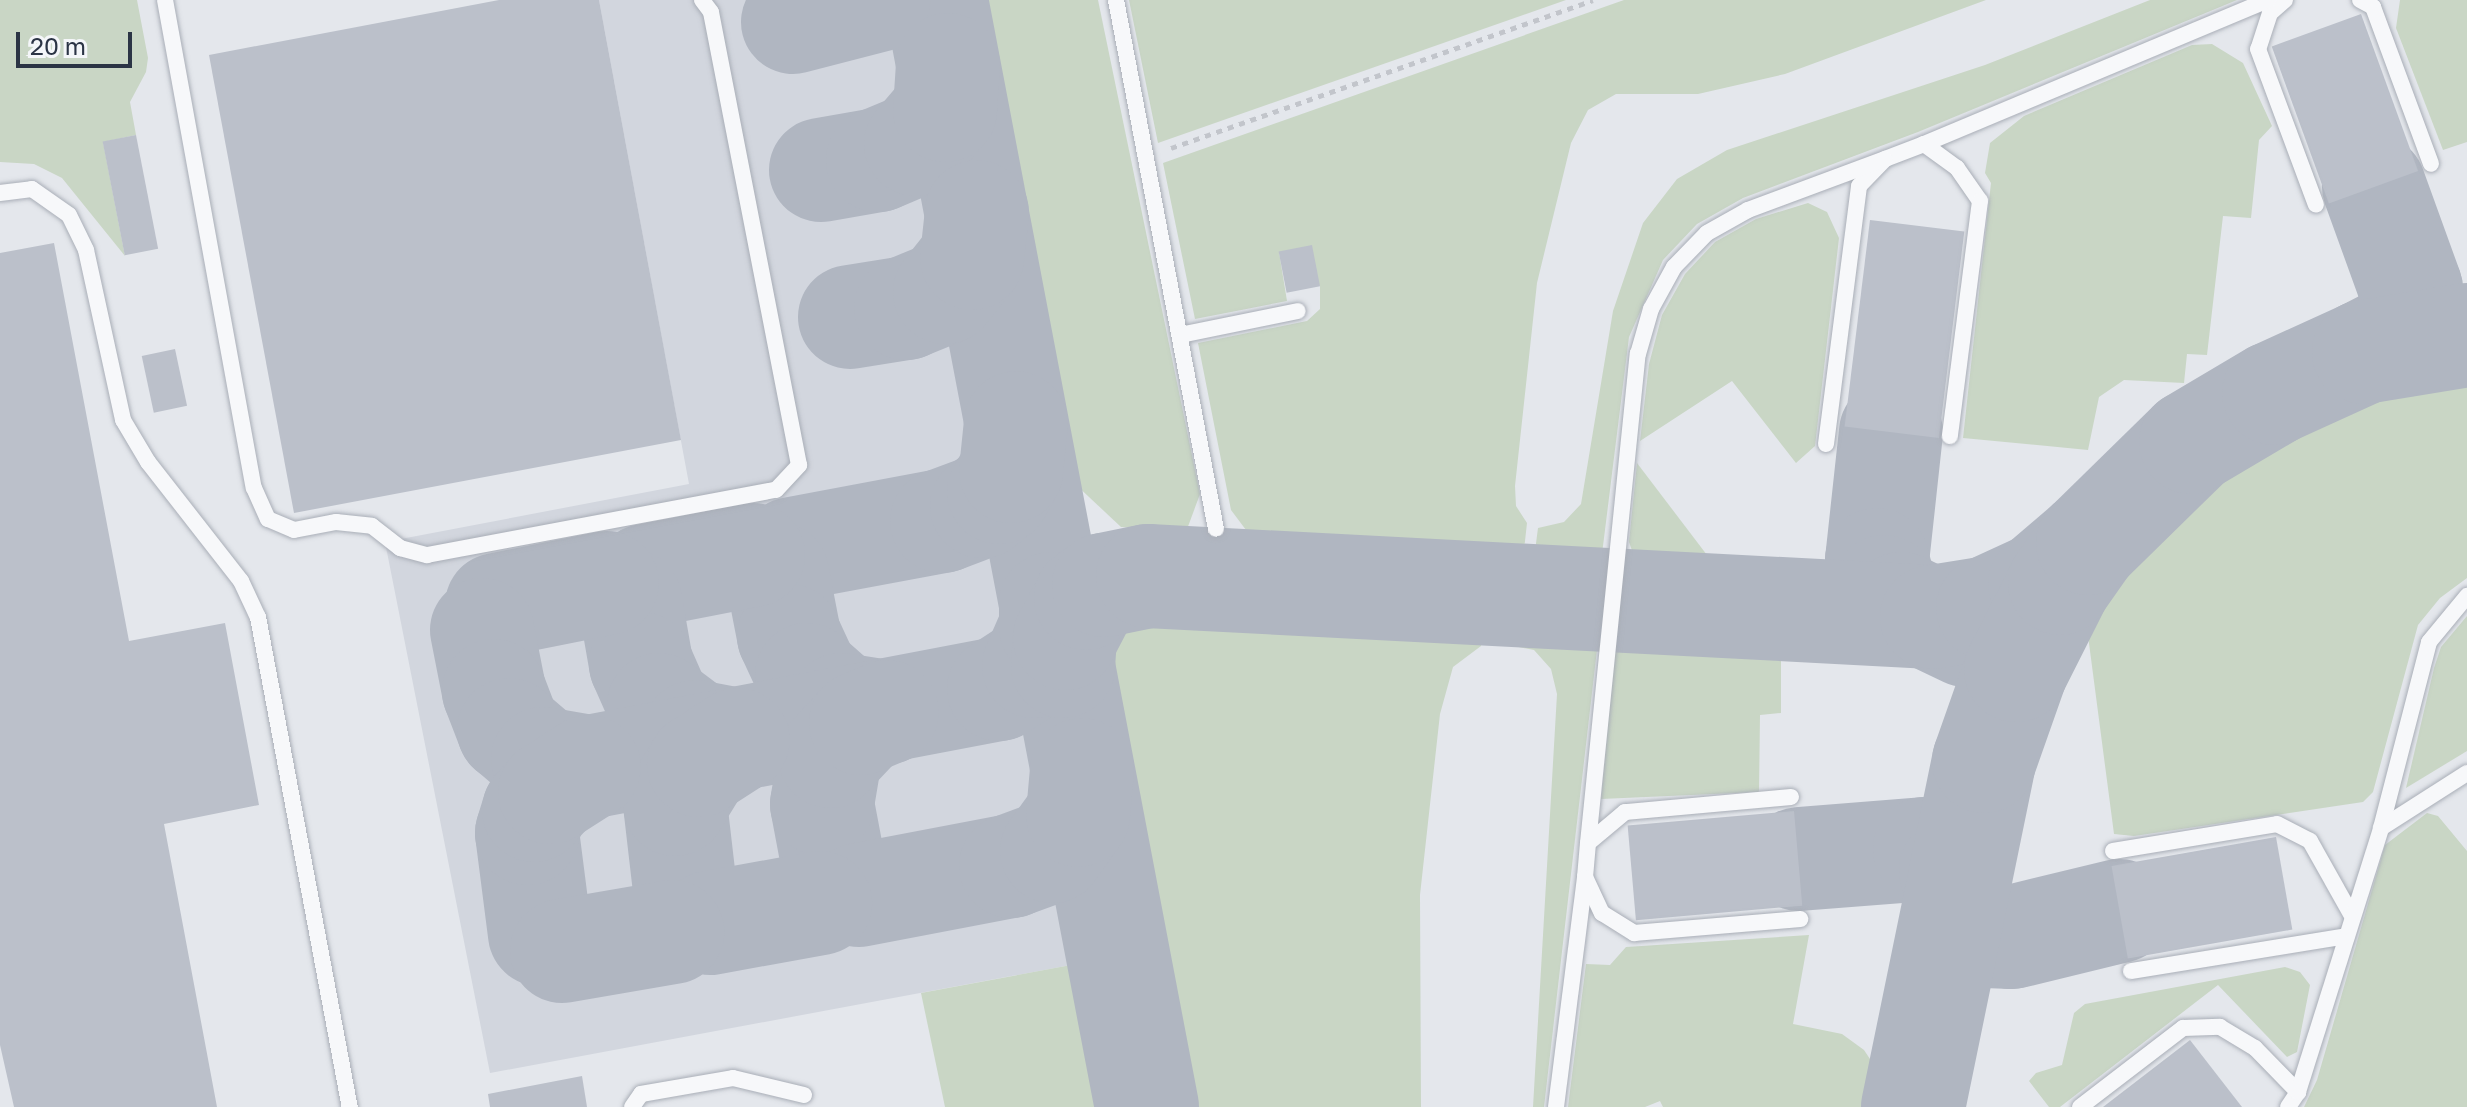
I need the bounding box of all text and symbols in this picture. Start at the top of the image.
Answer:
scale bar [20,16,136,66]
text: 20 m [30,31,86,60]

